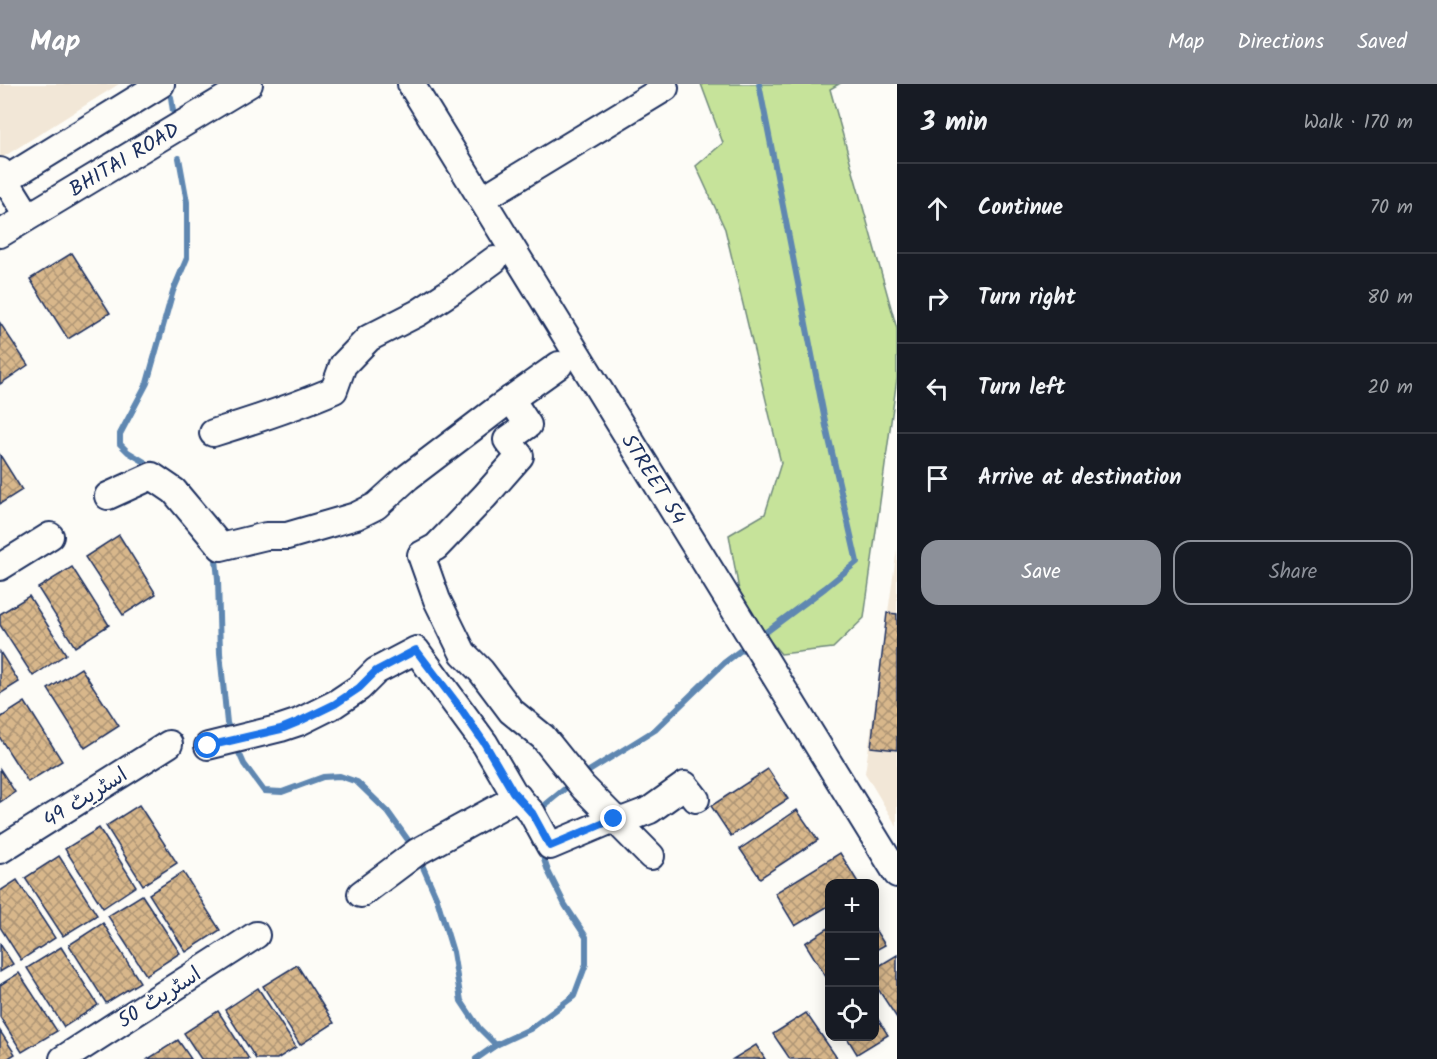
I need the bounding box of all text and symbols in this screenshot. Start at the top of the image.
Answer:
text: Map [30,20,81,65]
text: Map [1168,26,1204,59]
text: Directions [1237,26,1324,59]
text: Saved [1357,26,1407,59]
text: 3 min [921,102,988,144]
text: Walk · 170 m [1303,107,1413,139]
street label: BHITAI ROAD [63,114,187,206]
text: Continue [978,191,1063,226]
icon: ahead [921,192,954,225]
text: 70 m [1370,192,1413,224]
text: Turn right [978,281,1076,316]
icon: right [921,282,954,315]
text: 80 m [1367,282,1413,314]
text: Turn left [978,371,1065,406]
icon: left [921,372,954,405]
text: 20 m [1367,372,1413,404]
street label: STREET 54 [612,428,694,532]
text: Arrive at destination [978,461,1181,496]
icon: arrive [921,462,954,495]
button: Save [921,540,1161,605]
button: Share [1173,540,1413,605]
route start [194,732,220,758]
street label: اسٹریٹ 49 [37,759,135,837]
route end [600,805,626,831]
map controls [825,879,879,1041]
button: + [825,879,879,933]
button: − [825,933,879,987]
street label: اسٹریٹ 50 [111,959,208,1038]
button: locate [825,987,879,1041]

